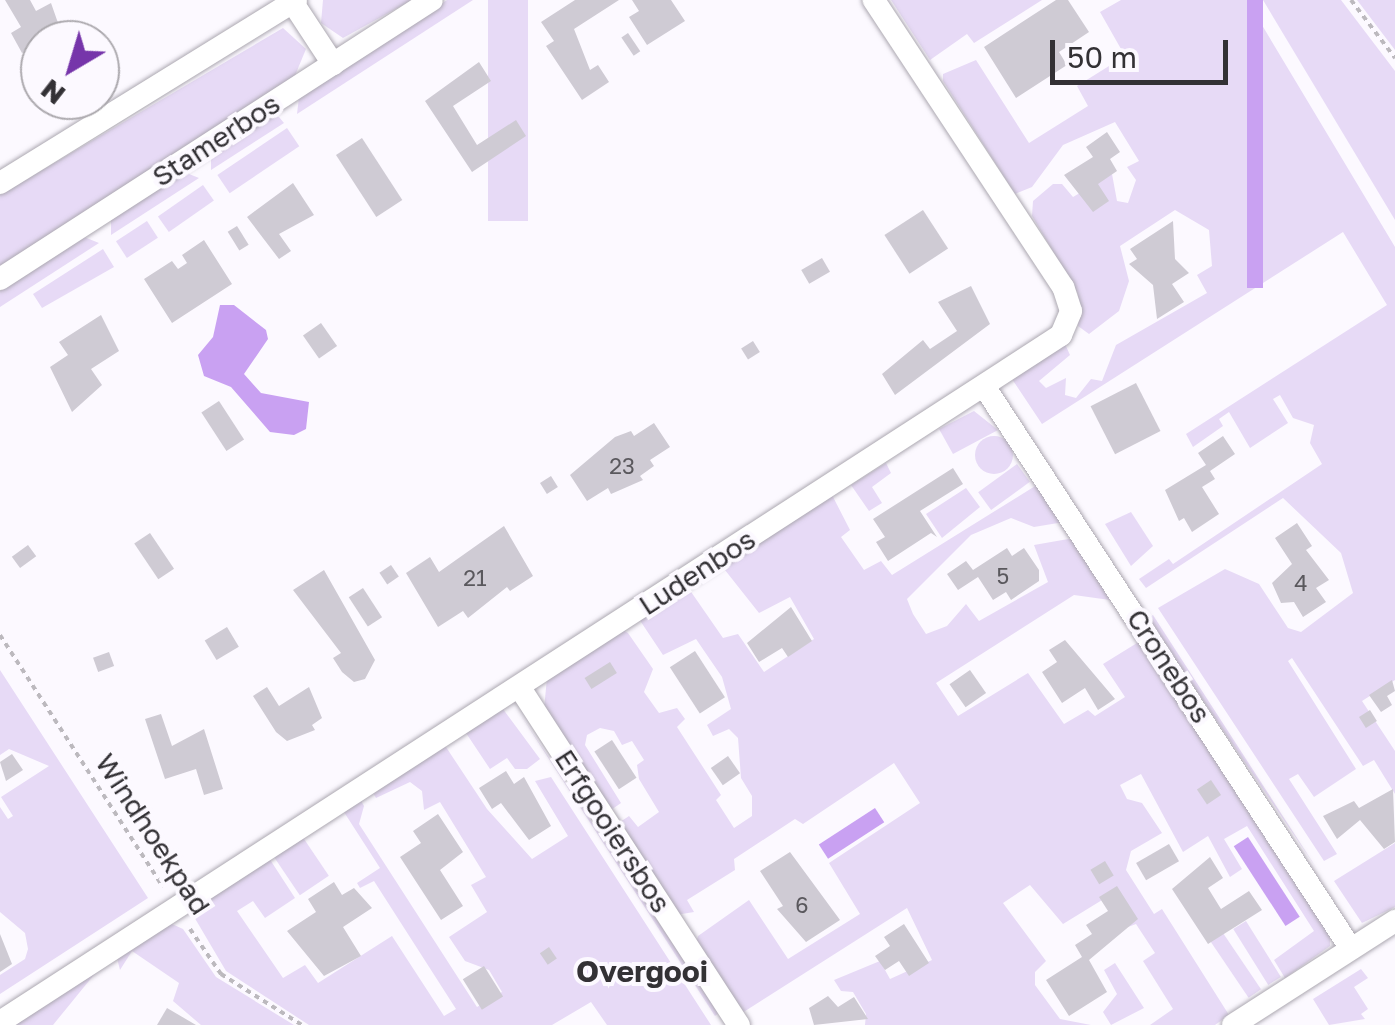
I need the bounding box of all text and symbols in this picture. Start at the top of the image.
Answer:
north arrow [20,20,120,120]
scale bar [1055,20,1232,82]
text: 50 m [1067,39,1137,75]
text: N [34,73,71,112]
street label: Stamerbos [146,86,286,194]
house number: 23 [609,453,635,479]
street label: Ludenbos [633,522,761,622]
house number: 5 [997,563,1009,589]
house number: 21 [463,565,487,591]
house number: 4 [1294,570,1308,596]
street label: Cronebos [1120,603,1218,729]
street label: Erfgooiersbos [548,743,678,919]
street label: Windhoekpad [88,747,218,921]
house number: 6 [795,892,809,918]
district label: Overgooi [576,953,708,989]

